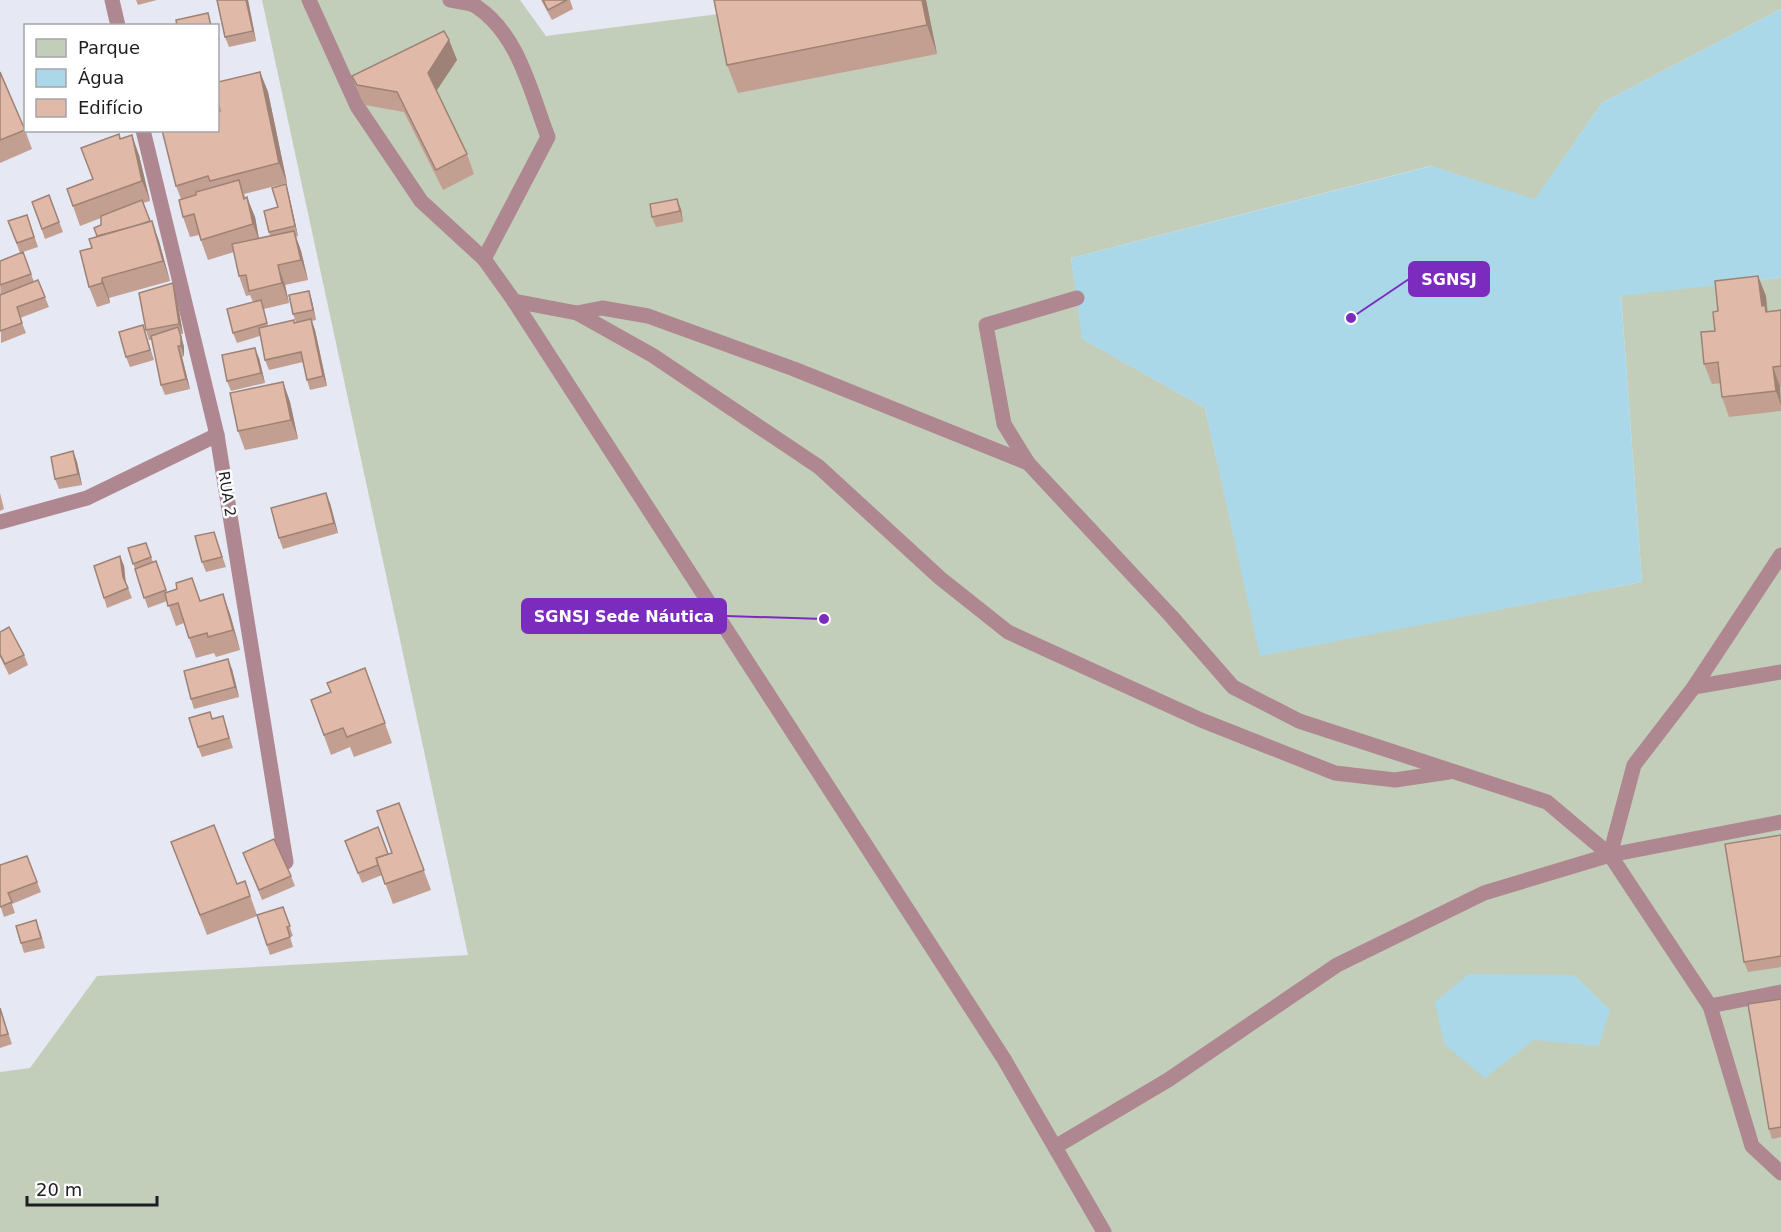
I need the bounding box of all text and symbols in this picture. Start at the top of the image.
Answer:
legend [24,24,219,132]
text: Parque [78,37,140,58]
text: Água [78,67,124,88]
text: Edifício [78,97,143,118]
callout: SGNSJ [1409,262,1489,296]
text: SGNSJ [1421,270,1477,289]
street label: RUA 2 [215,470,239,518]
callout: SGNSJ Sede Náutica [522,599,726,633]
text: SGNSJ Sede Náutica [534,607,714,626]
scale bar [27,1169,158,1207]
text: 20 m [36,1179,82,1200]

